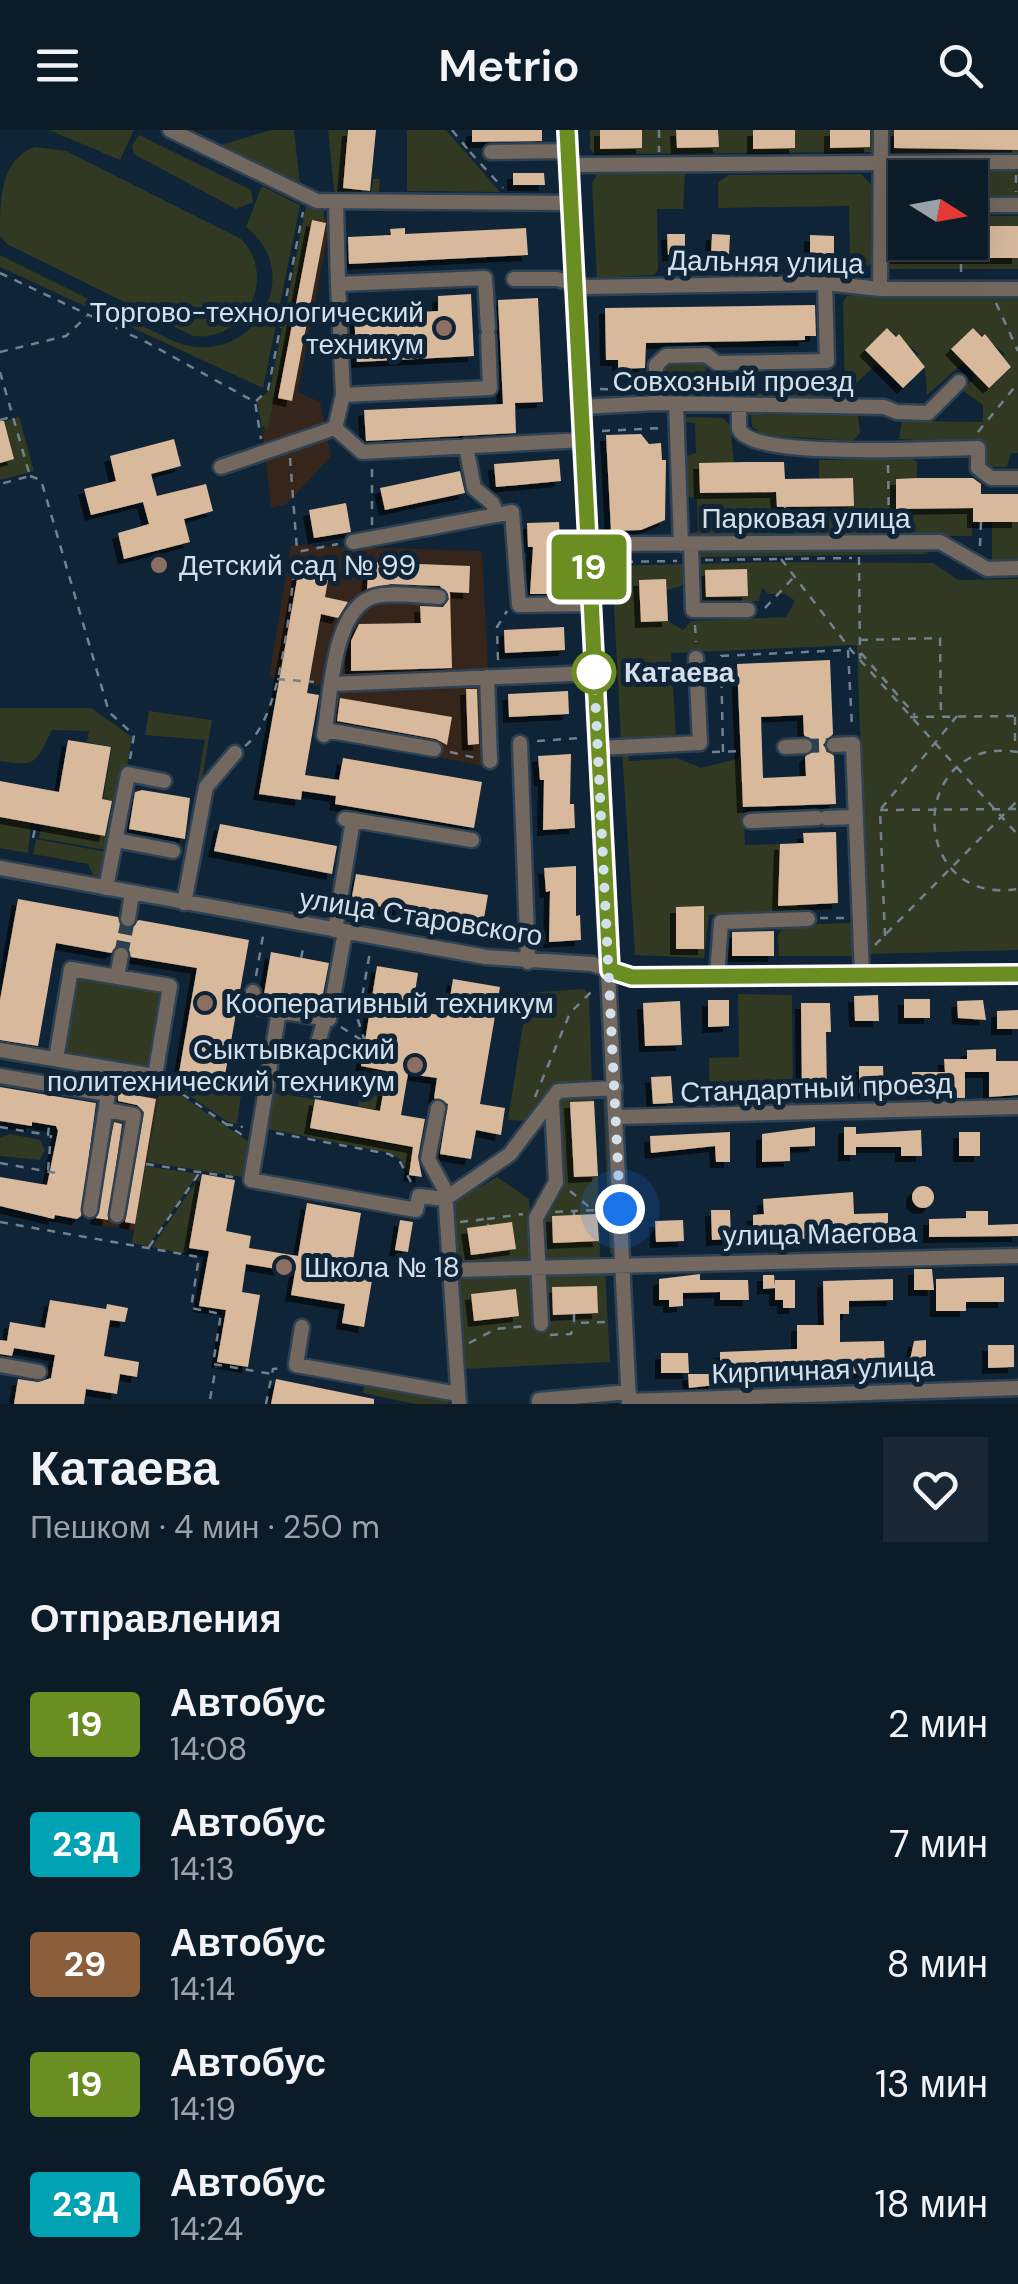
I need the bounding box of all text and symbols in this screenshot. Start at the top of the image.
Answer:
text: Metrio [438,36,580,95]
icon: menu [30,38,85,93]
icon: search [933,38,988,93]
north arrow [888,160,988,260]
map controls [888,160,988,260]
street label: Дальняя улица [668,242,865,282]
place label: Торгово-технологический техникум [90,294,424,363]
marker: Торгово-технологический техникум [433,317,455,339]
street label: Совхозный проезд [613,363,853,400]
street label: Парковая улица [701,500,911,537]
line badge: 19 [544,534,634,600]
text: 19 [572,544,606,590]
place label: Детский сад № 99 [179,547,416,584]
marker: Детский сад № 99 [148,554,170,576]
marker: Катаева [573,651,615,693]
place label: Катаева [624,654,735,691]
street label: улица Старовского [297,880,545,954]
place label: Кооперативный техникум [225,985,554,1022]
marker: Кооперативный техникум [194,992,216,1014]
place label: Сыктывкарский политехнический техникум [47,1031,395,1100]
marker: Сыктывкарский политехнический техникум [404,1054,426,1076]
street label: Стандартный проезд [679,1065,953,1111]
your location [595,1184,645,1234]
street label: улица Маегова [722,1214,918,1254]
place label: Школа № 18 [304,1249,460,1286]
marker: Школа № 18 [273,1256,295,1278]
street label: Кирпичная улица [711,1348,936,1392]
text: Катаева [30,1437,219,1500]
button: heart [883,1437,988,1542]
text: Пешком · 4 мин · 250 m [30,1506,380,1548]
text: Отправления [30,1594,282,1644]
text: Автобус [170,1678,326,1728]
text: 2 мин [888,1699,988,1749]
text: 19 [68,1701,102,1747]
text: 14:08 [170,1728,247,1770]
text: Автобус [170,1798,326,1848]
text: 7 мин [889,1819,988,1869]
text: 23Д [52,1821,118,1867]
text: 14:13 [170,1848,235,1890]
text: Автобус [170,1918,326,1968]
text: 8 мин [886,1939,988,1989]
text: 29 [64,1941,106,1987]
text: 14:14 [170,1968,235,2010]
text: Автобус [170,2038,326,2088]
text: 13 мин [875,2059,988,2109]
text: 19 [68,2061,102,2107]
text: 14:19 [170,2088,236,2130]
text: Автобус [170,2158,326,2208]
text: 18 мин [875,2179,988,2229]
text: 23Д [52,2181,118,2227]
text: 14:24 [170,2208,243,2250]

